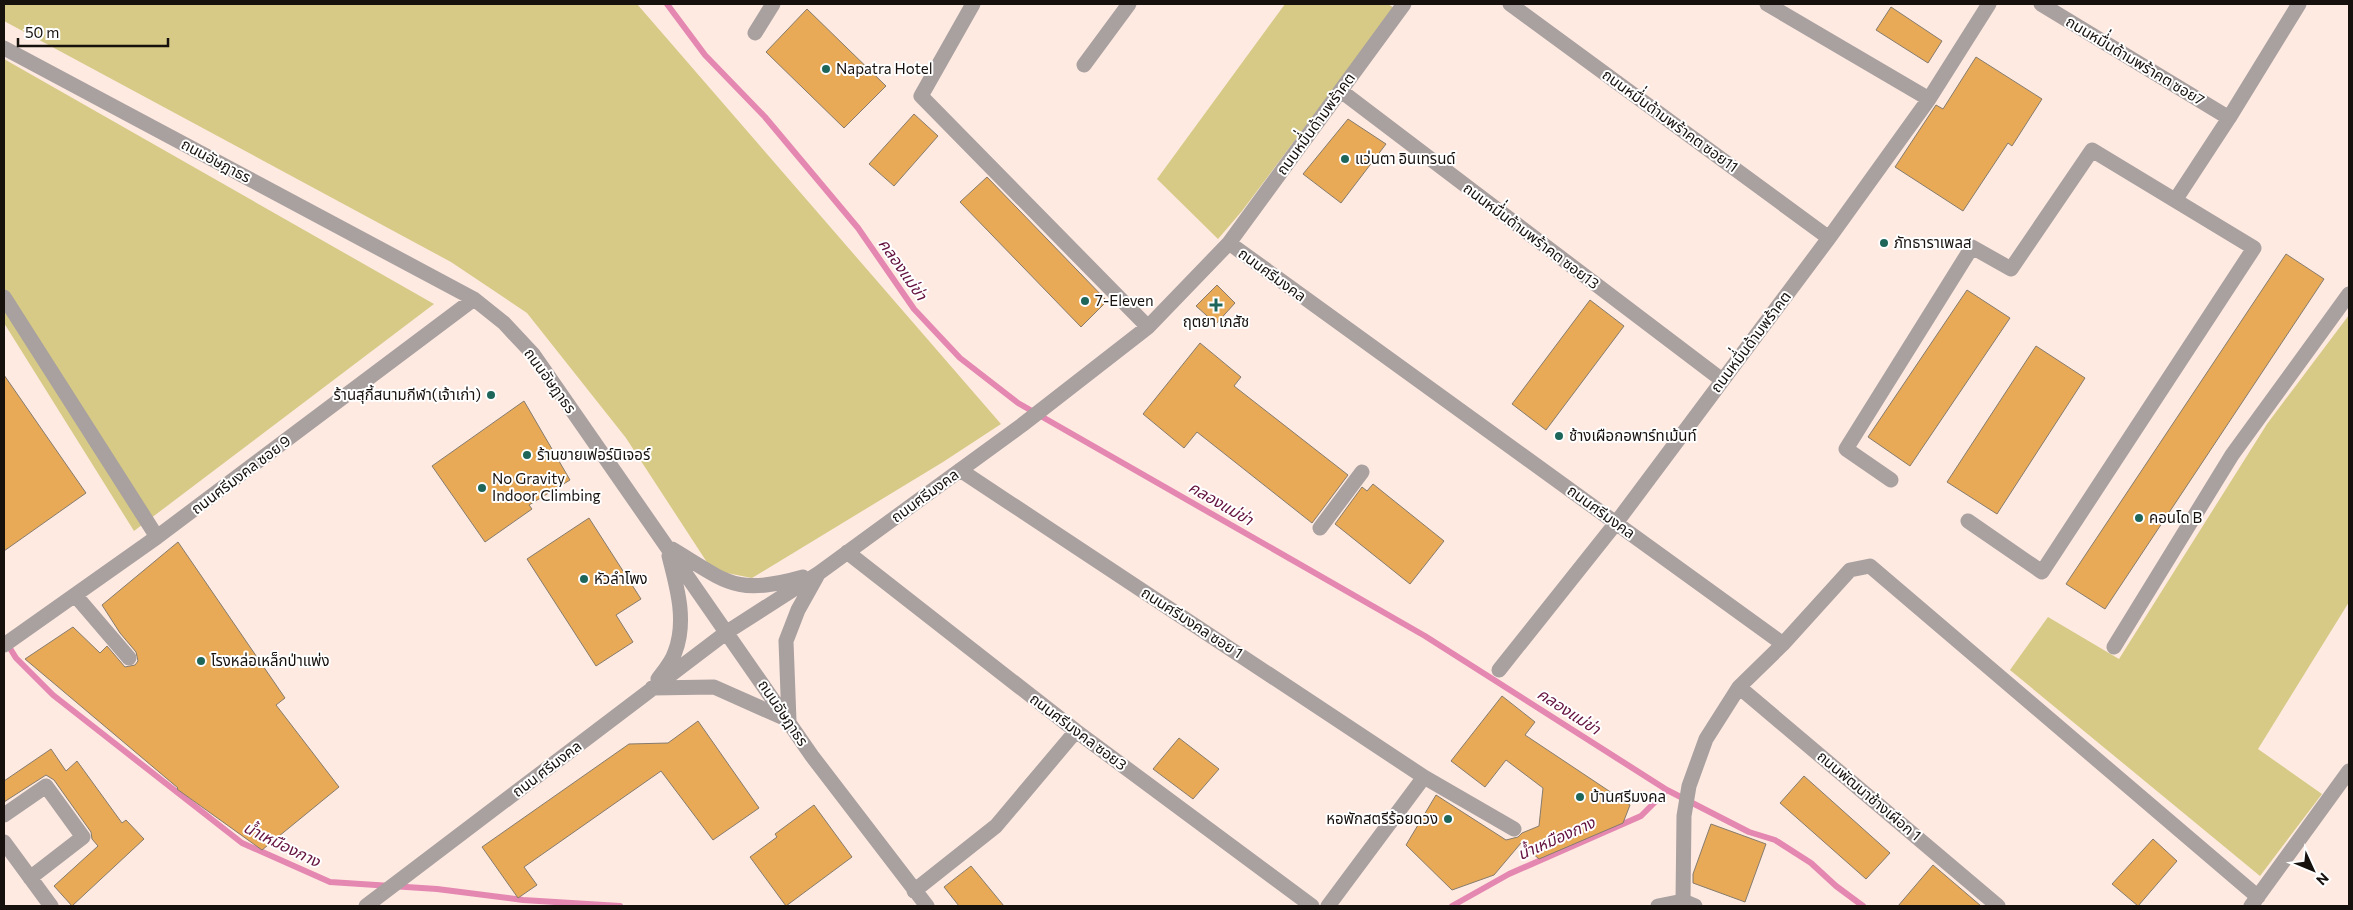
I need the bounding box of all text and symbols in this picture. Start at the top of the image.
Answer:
street label: ถนนหมื่่นด้ามพร้าคต ซอย7 [2063,6,2211,109]
scale bar [18,15,168,47]
text: 50 m [25,23,59,41]
place label: Napatra Hotel [836,59,932,77]
street label: ถนนหมื่่นด้ามพร้าคต ซอย11 [1599,60,1746,175]
marker: Napatra Hotel [820,63,832,75]
street label: ถนนหมื่่นด้ามพร้าคต [1267,65,1358,178]
street label: ถนนอัษฎาธร [179,134,254,186]
place label: แว่นตา อินเทรนด์ [1355,149,1456,167]
marker: แว่นตา อินเทรนด์ [1339,153,1351,165]
street label: ถนนหมื่่นด้ามพร้าคต ซอย13 [1460,173,1607,292]
place label: ภัทธาราเพลส [1894,233,1972,251]
water label: คลองแม่ข่า [875,234,932,304]
marker: ภัทธาราเพลส [1878,237,1890,249]
street label: ถนนศรีมงคล [1235,244,1310,305]
street label: ถนนหมื่่นด้ามพร้าคต [1702,284,1794,395]
place label: 7-Eleven [1095,291,1154,309]
marker: 7-Eleven [1079,295,1091,307]
marker: ฤตยา เภสัช [1210,299,1222,311]
place label: ฤตยา เภสัช [1183,312,1249,330]
street label: ถนนอัษฎาธร [521,344,580,417]
place label: ร้านสุกี้สนามกีฬา(เจ้าเก่า) [334,384,481,404]
marker: ร้านสุกี้สนามกีฬา(เจ้าเก่า) [485,389,497,401]
place label: ช้างเผือกอพาร์ทเม้นท์ [1569,426,1697,444]
marker: ช้างเผือกอพาร์ทเม้นท์ [1553,430,1565,442]
street label: ถนนศรีมงคล ซอย 9 [187,431,294,517]
place label: ร้านขายเฟอร์นิเจอร์ [537,445,651,463]
marker: ร้านขายเฟอร์นิเจอร์ [521,449,533,461]
street label: ถนนศรีมงคล [887,465,962,526]
place label: No Gravity Indoor Climbing [492,469,601,504]
water label: คลองแม่ข่า [1186,477,1258,529]
street label: ถนนศรีมงคล [1564,481,1639,542]
marker: No Gravity Indoor Climbing [476,482,488,494]
place label: คอนโด B [2149,508,2203,526]
marker: คอนโด B [2133,512,2145,524]
place label: หัวลำโพง [594,569,648,587]
marker: หัวลำโพง [578,573,590,585]
street label: ถนนศรีมงคล ซอย 1 [1138,583,1247,662]
place label: โรงหล่อเหล็กป่าแพ่ง [211,651,330,669]
marker: โรงหล่อเหล็กป่าแพ่ง [195,655,207,667]
street label: ถนนอัษฎาธร [755,676,813,749]
water label: คลองแม่ข่า [1534,683,1605,739]
street label: ถนนศรีมงคล ซอย3 [1027,689,1131,773]
street label: ถนน ศรีมงคล [508,736,585,800]
street label: ถนนพัฒนาช้างเผือก 1 [1814,747,1925,844]
place label: บ้านศรีมงคล [1590,787,1666,805]
marker: บ้านศรีมงคล [1574,791,1586,803]
place label: หอพักสตรีร้อยดวง [1326,809,1438,827]
water label: น้ำเหมืองกาง [1514,811,1599,863]
marker: หอพักสตรีร้อยดวง [1442,813,1454,825]
water label: น้ำเหมืองกาง [241,816,325,871]
north arrow [2288,845,2338,895]
text: N [2313,870,2332,889]

